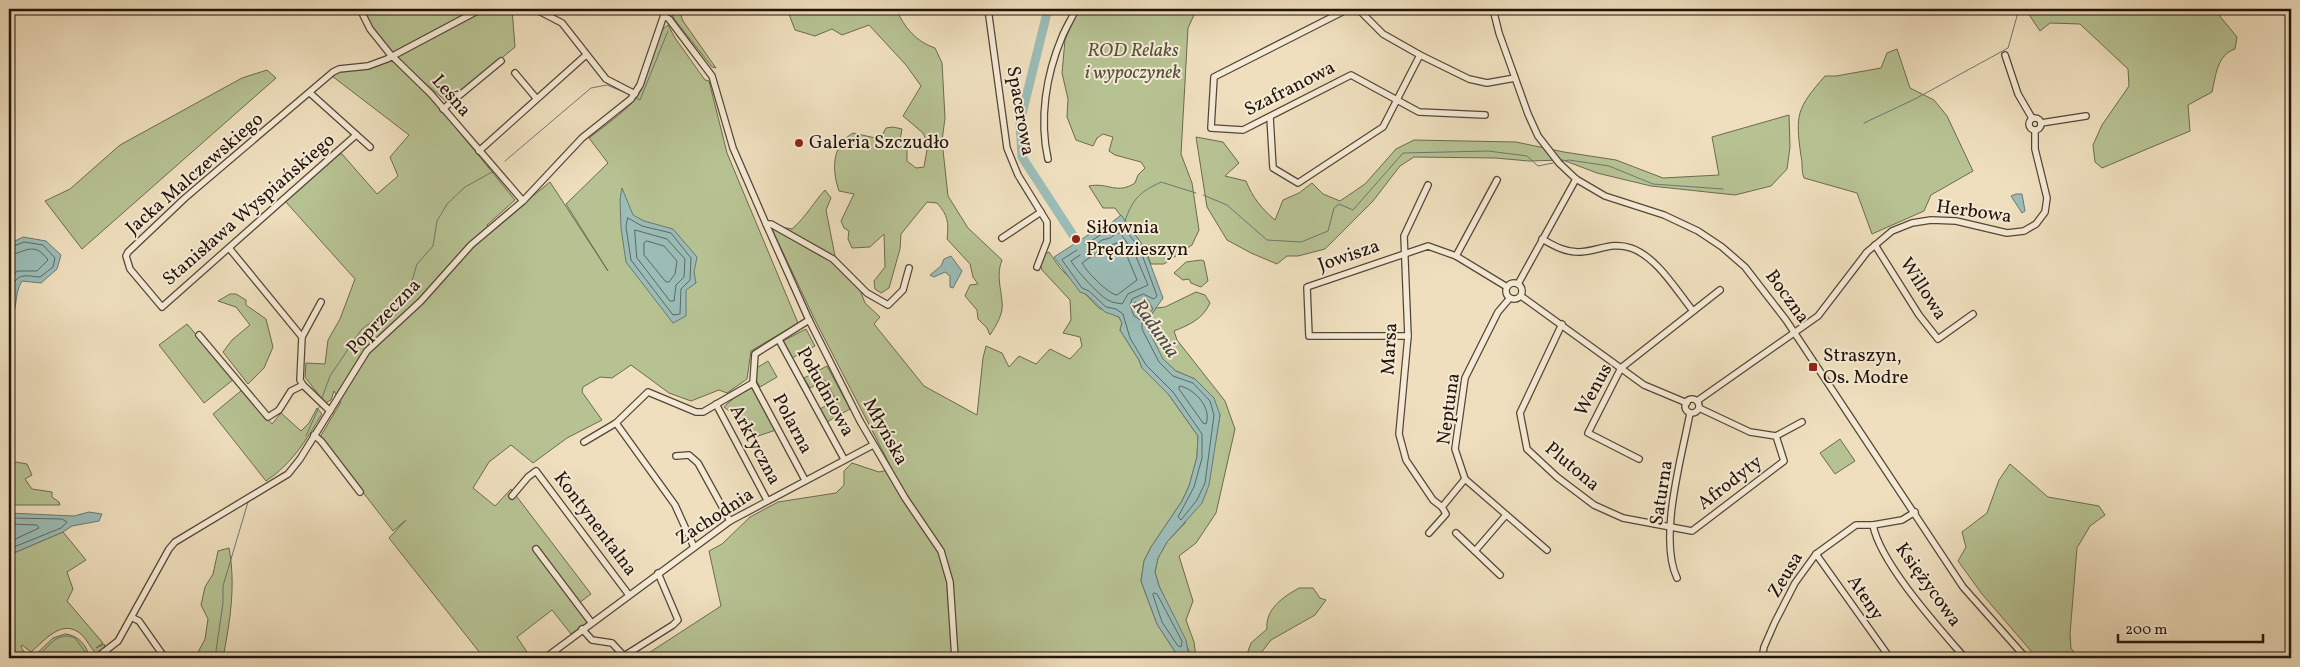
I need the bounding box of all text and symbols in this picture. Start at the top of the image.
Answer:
park label: ROD Relaks i wypoczynek [1085,38,1181,86]
street label: Szafranowa [1240,55,1340,123]
street label: Spacerowa [999,64,1041,158]
street label: Leśna [425,69,477,123]
street label: Jacka Malczewskiego [121,107,269,241]
street label: Stanisława Wyspiańskiego [157,128,341,292]
place label: Galeria Szczudło [809,130,949,156]
marker: Galeria Szczudło [793,137,805,149]
street label: Herbowa [1935,194,2013,230]
place label: Siłownia Prędzieszyn [1086,215,1188,263]
marker: Siłownia Prędzieszyn [1070,233,1082,245]
street label: Jowisza [1315,233,1383,279]
street label: Willowa [1893,253,1953,325]
street label: Boczna [1759,265,1815,329]
street label: Poprzeczna [341,273,427,361]
water label: Radunia [1124,294,1186,364]
street label: Marsa [1376,322,1404,376]
street label: Południowa [790,342,860,442]
place label: Straszyn, Os. Modre [1823,343,1908,391]
street label: Wenus [1569,359,1619,421]
marker: Straszyn, Os. Modre [1807,361,1819,373]
street label: Neptuna [1431,371,1467,447]
street label: Polarna [765,389,819,459]
street label: Młyńska [856,394,914,470]
street label: Arktyczna [723,400,787,490]
street label: Plutona [1539,436,1605,498]
street label: Afrodyty [1692,449,1768,517]
street label: Saturna [1644,458,1680,528]
street label: Kontynentalna [547,466,643,582]
street label: Zachodnia [671,482,759,552]
street label: Księżycowa [1889,538,1967,632]
street label: Zeusa [1762,547,1810,603]
street label: Ateny [1840,570,1890,626]
scale bar [2118,612,2262,644]
text: 200 m [2125,620,2168,641]

